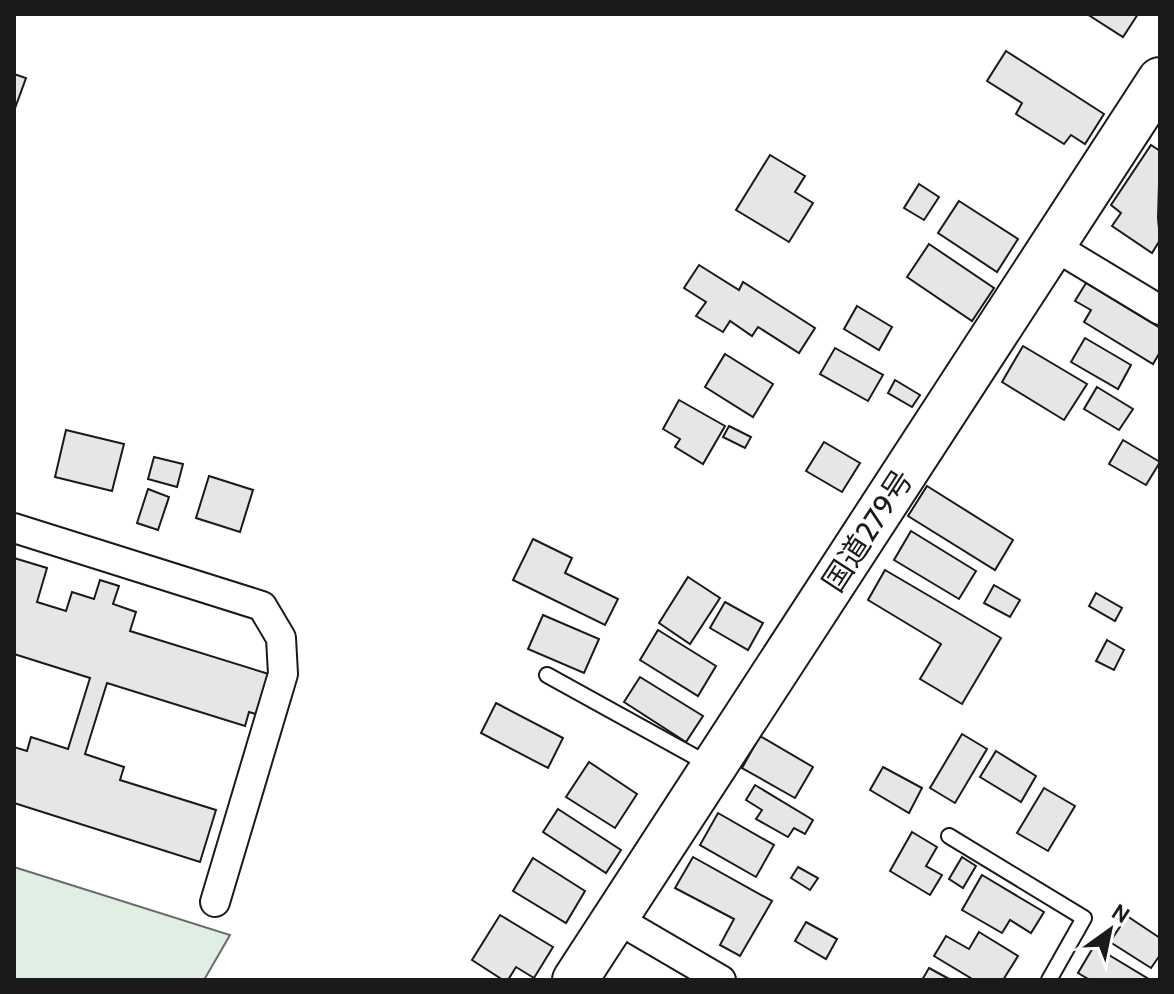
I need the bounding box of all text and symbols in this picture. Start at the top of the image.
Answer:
street label: 国道279号 [815,463,921,599]
north arrow [1070,890,1150,970]
text: N [1107,898,1134,929]

